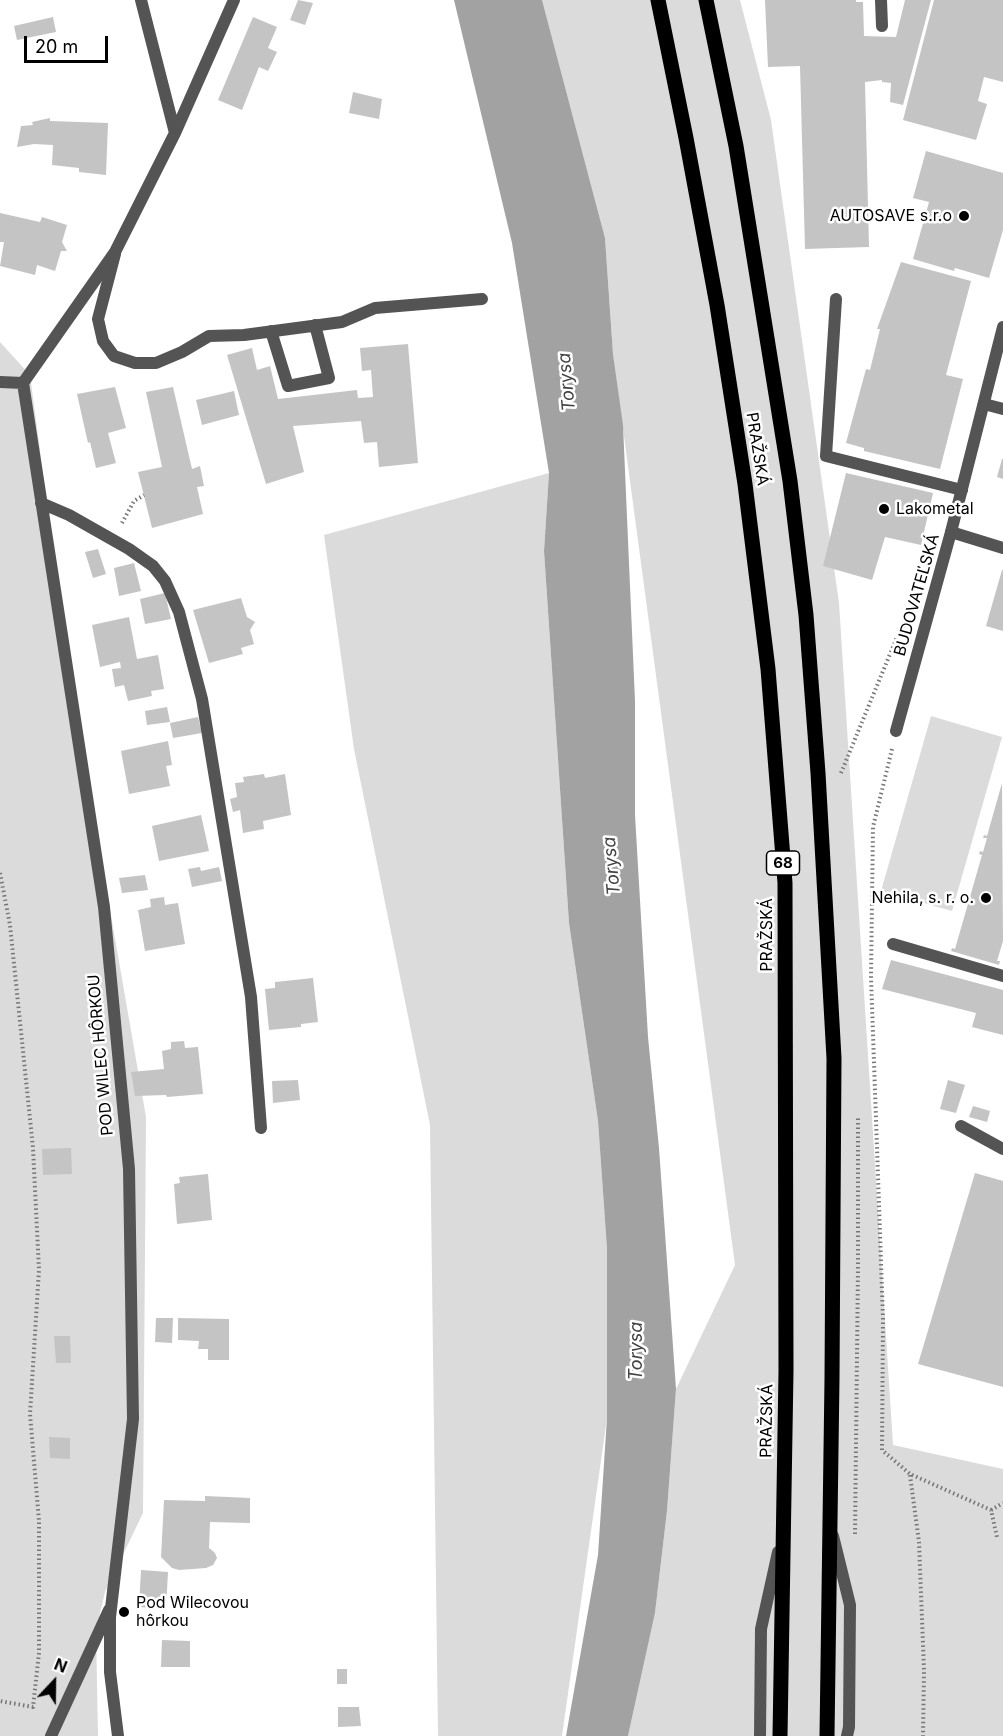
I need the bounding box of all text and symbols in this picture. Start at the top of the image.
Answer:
scale bar [27,24,111,62]
text: 20 m [35,36,78,57]
place label: AUTOSAVE s.r.o [830,206,952,226]
marker: AUTOSAVE s.r.o [957,209,971,223]
water label: Torysa [554,352,580,412]
street label: PRAŽSKÁ [742,411,772,487]
place label: Lakometal [896,499,974,519]
marker: Lakometal [877,502,891,516]
street label: BUDOVATEĽSKÁ [890,532,944,658]
water label: Torysa [599,836,625,896]
road number: 68 [766,851,800,875]
place label: Nehila, s. r. o. [871,888,974,908]
marker: Nehila, s. r. o. [979,891,993,905]
street label: PRAŽSKÁ [757,898,777,972]
street label: POD WILEC HÔRKOU [84,973,118,1137]
water label: Torysa [626,1322,648,1380]
street label: PRAŽSKÁ [757,1384,777,1458]
place label: Pod Wilecovou hôrkou [136,1593,249,1631]
marker: Pod Wilecovou hôrkou [117,1605,131,1619]
north arrow [24,1652,84,1712]
text: N [51,1654,70,1677]

